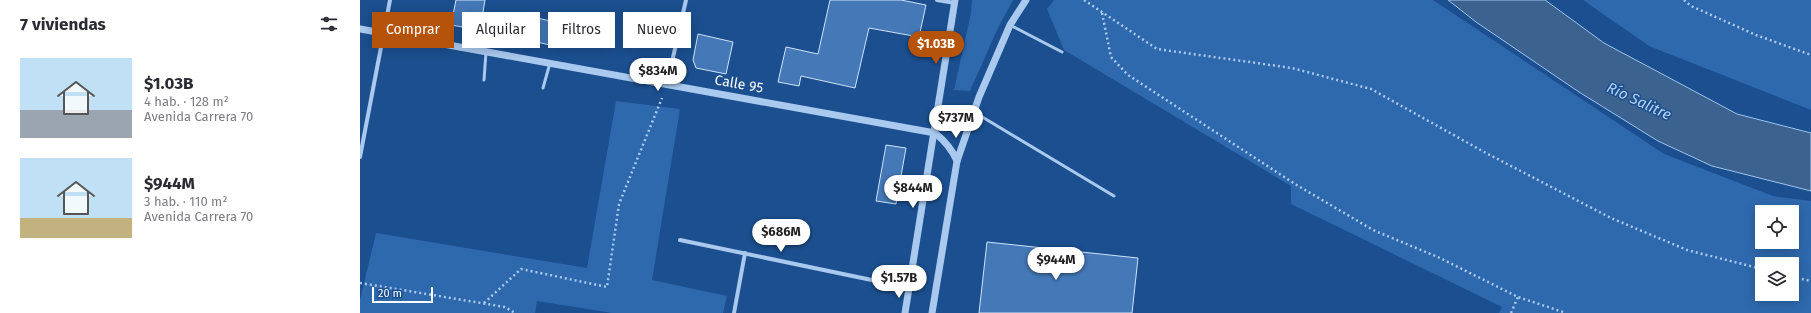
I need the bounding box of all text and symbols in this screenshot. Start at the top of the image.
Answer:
chip: Comprar [372,12,454,48]
chip: Alquilar [462,12,540,48]
chip: Filtros [548,12,615,48]
chip: Nuevo [623,12,691,48]
icon: filters [318,13,340,35]
text: 7 viviendas [20,14,106,35]
pin: $1.03B [903,31,969,65]
text: $1.03B [917,36,955,51]
pin: $834M [630,58,686,92]
text: $834M [639,63,678,78]
street label: Calle 95 [713,71,765,97]
text: $1.03B [144,73,194,94]
icon: home [52,74,100,122]
water label: Río Salitre [1604,78,1674,124]
text: 4 hab. · 128 m² [144,94,229,109]
pin: $737M [928,105,984,139]
text: Avenida Carrera 70 [144,109,253,124]
text: $737M [938,110,974,125]
text: $944M [144,173,195,194]
icon: home [52,174,100,222]
pin: $844M [885,175,941,209]
text: $844M [893,180,933,195]
text: 3 hab. · 110 m² [144,194,227,209]
map controls [1755,205,1799,301]
button: locate [1755,205,1799,249]
text: Avenida Carrera 70 [144,209,253,224]
pin: $686M [753,219,809,253]
text: $686M [761,224,801,239]
pin: $944M [1028,247,1084,281]
text: $944M [1037,252,1076,267]
button: layers [1755,257,1799,301]
pin: $1.57B [866,265,932,299]
text: $1.57B [881,270,917,285]
scale bar [372,285,433,304]
text: 20 m [378,287,402,300]

